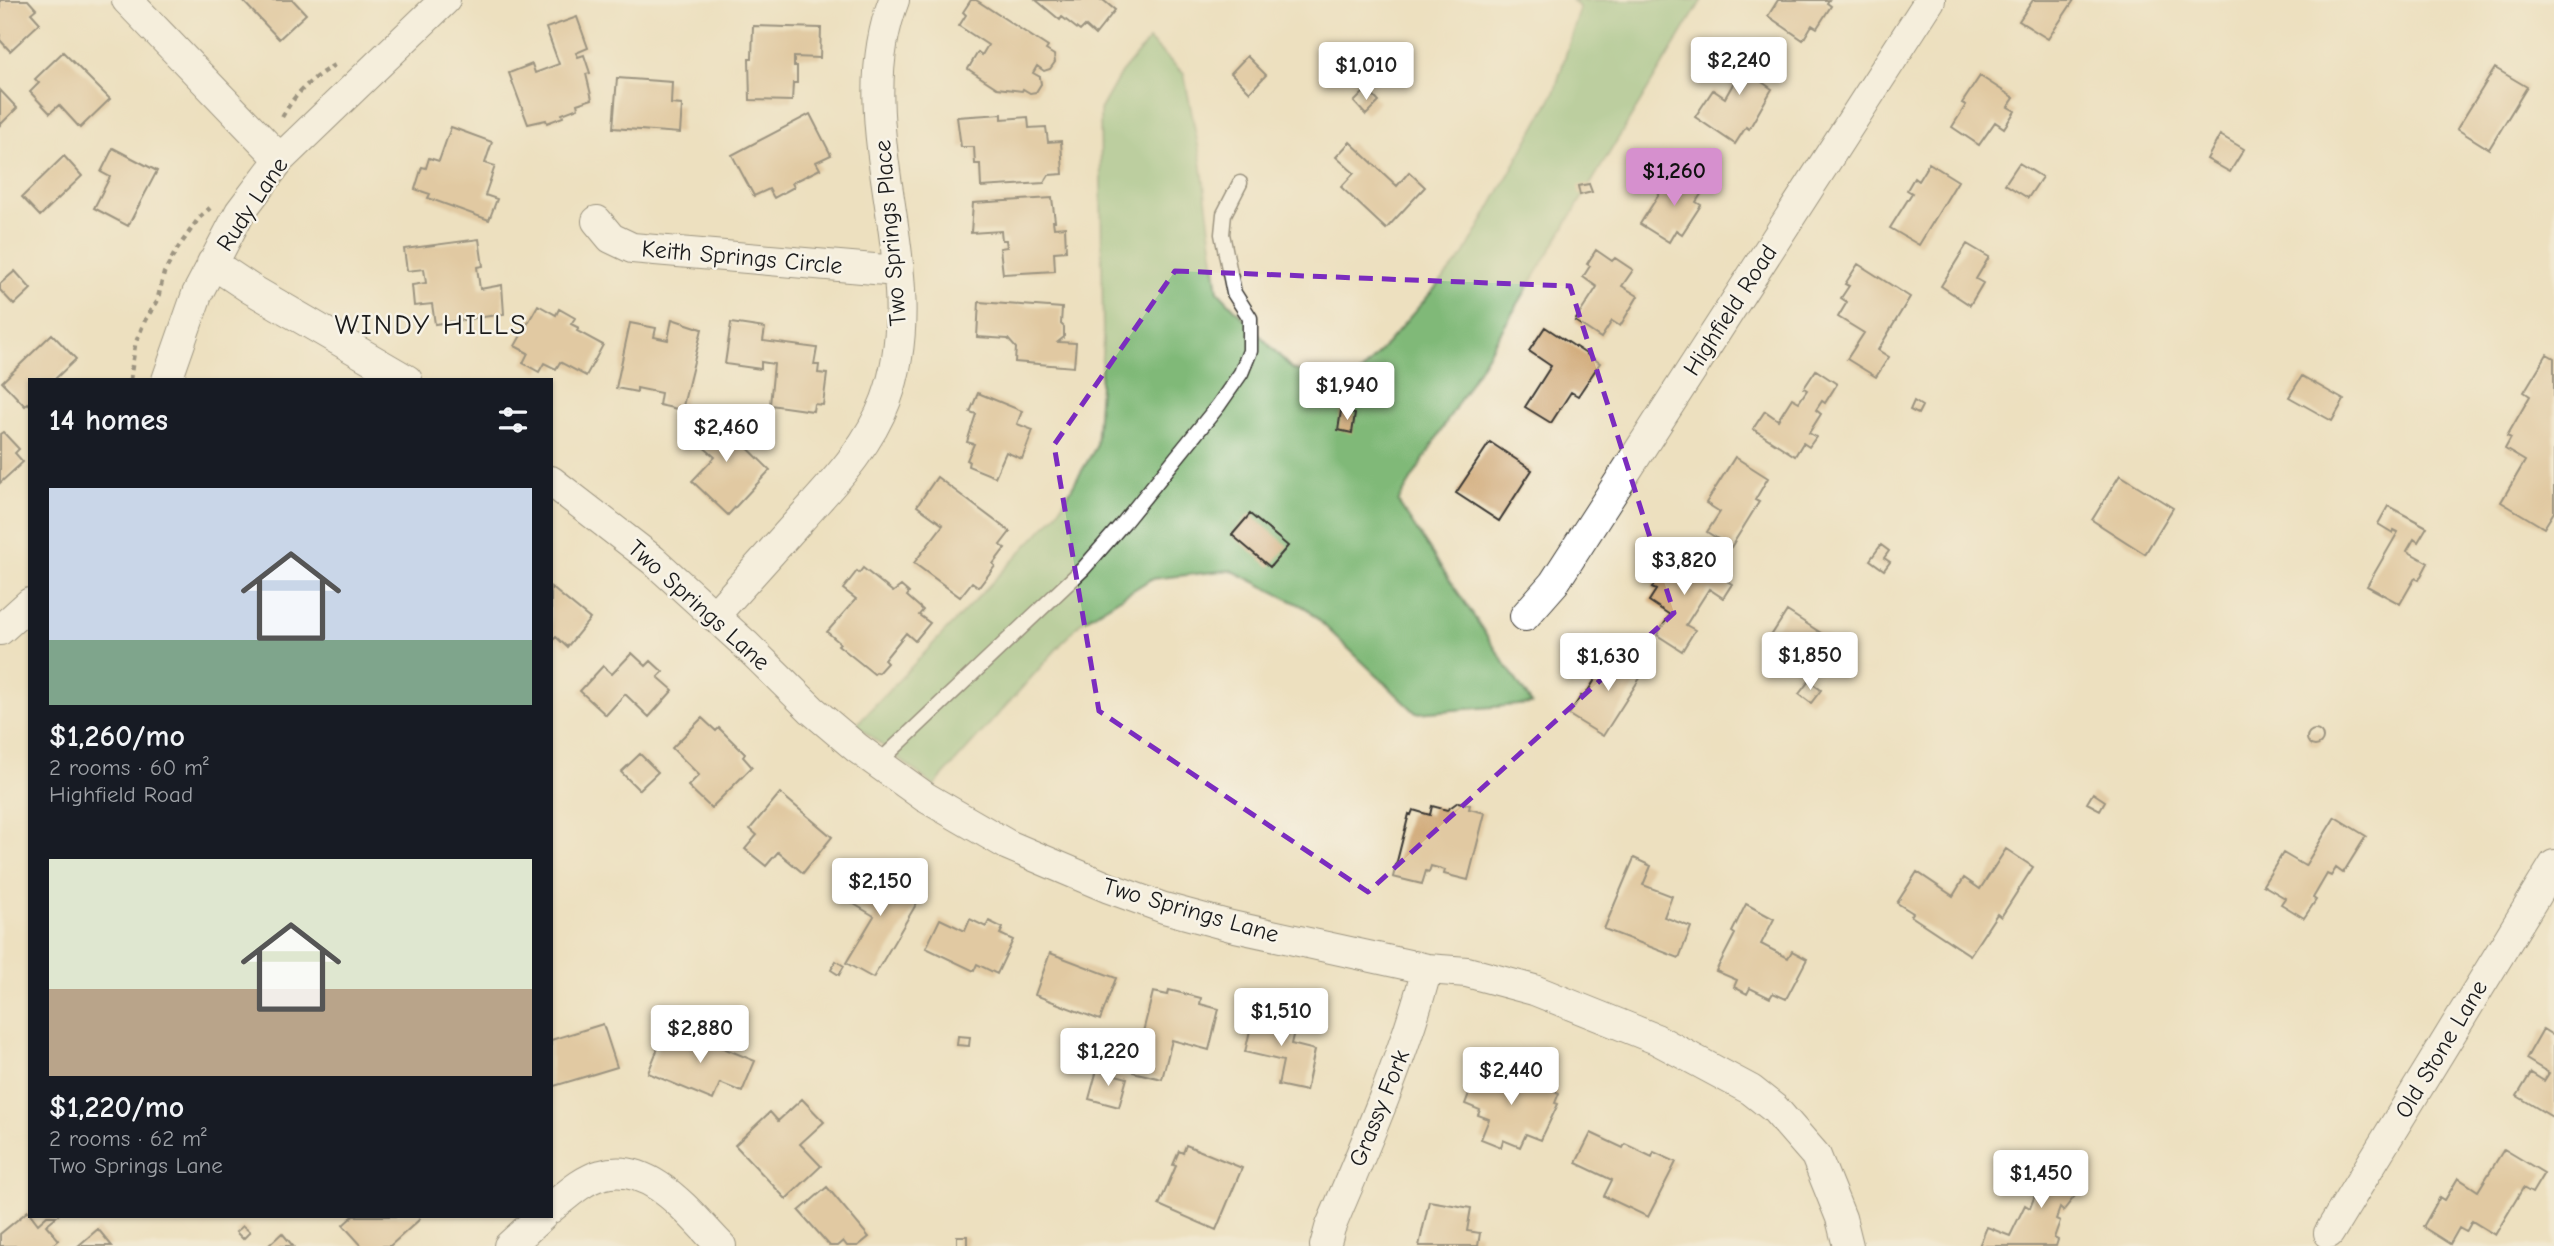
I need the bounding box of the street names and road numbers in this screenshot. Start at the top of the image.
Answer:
street label: Two Springs Place [868,139,912,327]
street label: Rudy Lane [210,152,294,256]
street label: Keith Springs Circle [640,234,844,280]
street label: Highfield Road [1677,239,1783,381]
street label: Two Springs Lane [622,534,776,676]
street label: Two Springs Lane [1100,872,1282,948]
street label: Old Stone Lane [2389,975,2493,1123]
street label: Grassy Fork [1343,1045,1415,1171]

